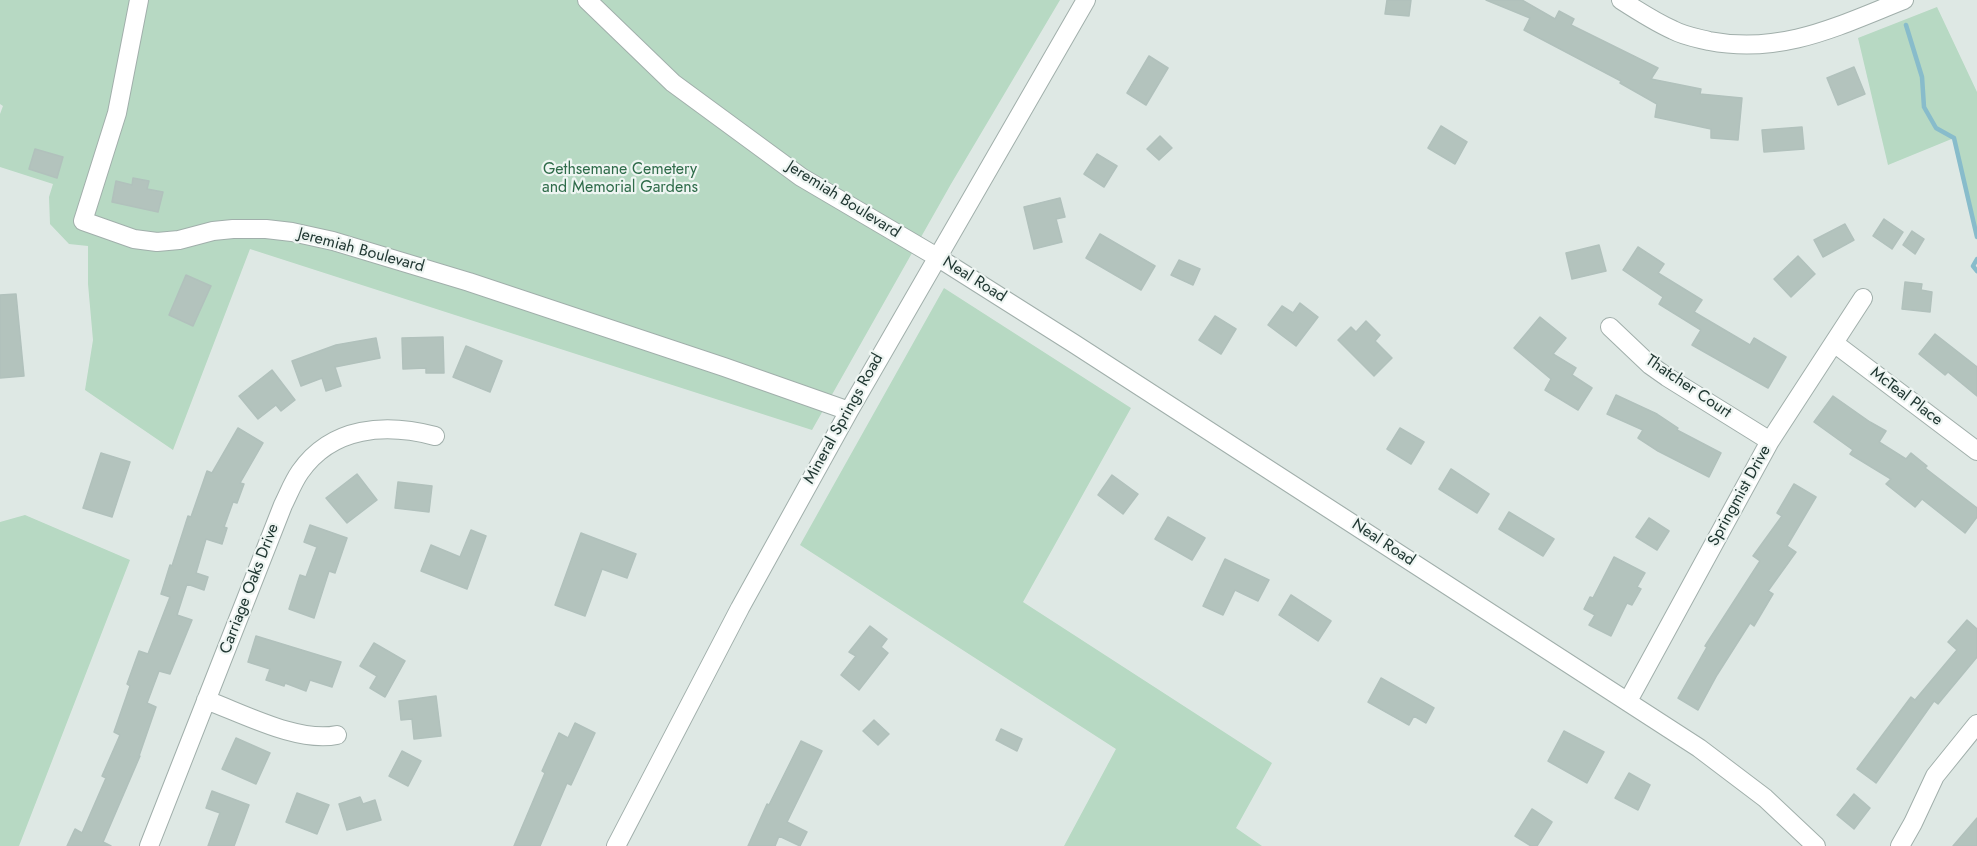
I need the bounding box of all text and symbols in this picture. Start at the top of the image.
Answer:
street label: Jeremiah Boulevard [783,157,903,243]
park label: Gethsemane Cemetery and Memorial Gardens [542,160,698,198]
street label: Jeremiah Boulevard [296,225,426,277]
street label: Neal Road [939,253,1009,307]
street label: Mineral Springs Road [800,350,888,488]
street label: Thatcher Court [1641,351,1735,423]
street label: McTeal Place [1866,364,1946,430]
street label: Springmist Drive [1704,442,1776,550]
street label: Neal Road [1348,516,1418,570]
street label: Carriage Oaks Drive [216,521,284,657]

